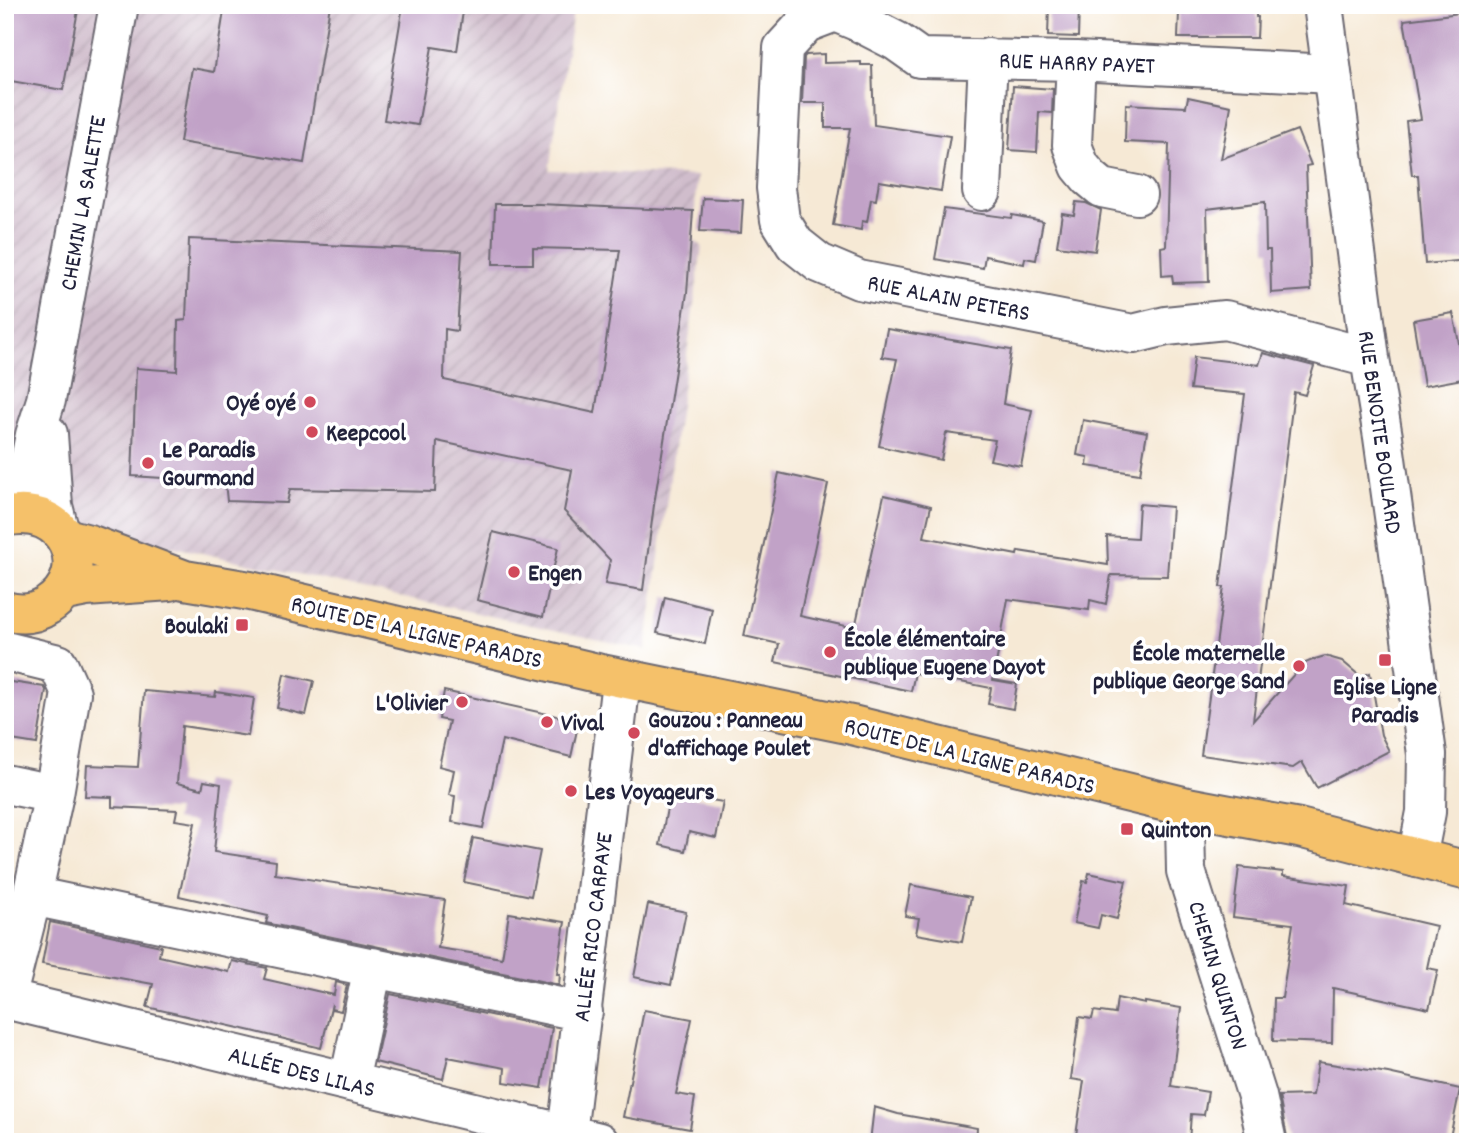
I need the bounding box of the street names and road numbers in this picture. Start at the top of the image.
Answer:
street label: RUE HARRY PAYET [998,45,1156,85]
street label: CHEMIN LA SALETTE [53,113,117,294]
street label: RUE ALAIN PETERS [864,268,1033,332]
street label: RUE BENOITE BOULARD [1347,329,1409,536]
street label: ROUTE DE LA LIGNE PARADIS [287,588,545,679]
street label: ROUTE DE LA LIGNE PARADIS [840,710,1098,805]
street label: ALLÉE RICO CARPAYE [566,831,623,1024]
street label: CHEMIN QUINTON [1177,897,1255,1054]
street label: ALLÉE DES LILAS [224,1039,378,1109]

